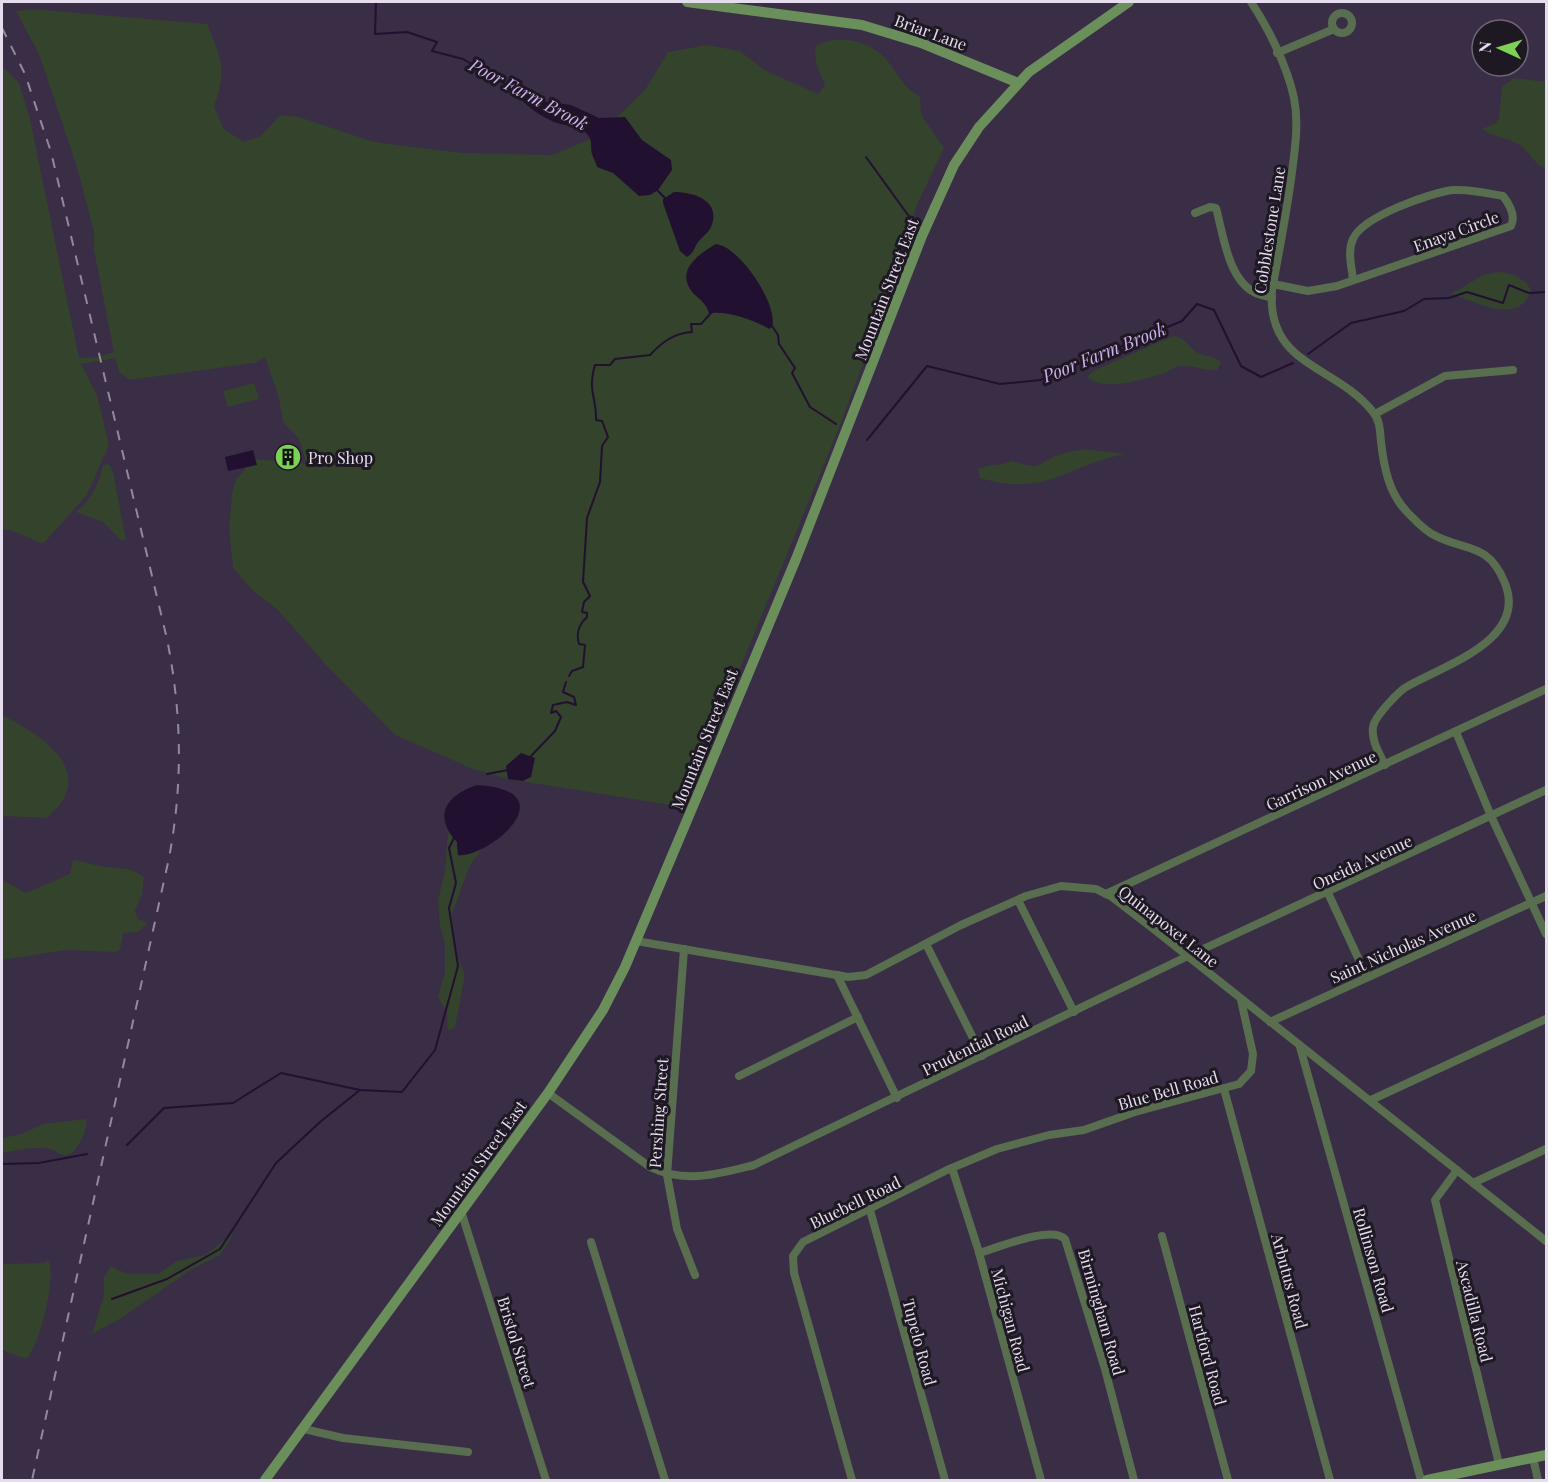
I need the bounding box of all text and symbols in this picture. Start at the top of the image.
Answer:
street label: Briar Lane [892,9,970,55]
north arrow [1470,18,1530,78]
text: N [1474,40,1495,53]
water label: Poor Farm Brook [464,52,593,135]
street label: Cobblestone Lane [1249,165,1289,295]
street label: Enaya Circle [1410,206,1502,256]
street label: Mountain Street East [849,215,923,363]
water label: Poor Farm Brook [1038,316,1169,388]
building icon: Pro Shop [273,442,303,472]
place label: Pro Shop [308,447,373,468]
street label: Mountain Street East [666,665,742,813]
street label: Garrison Avenue [1262,745,1380,815]
street label: Oneida Avenue [1309,830,1415,894]
street label: Quinapoxet Lane [1115,880,1223,972]
street label: Saint Nicholas Avenue [1327,904,1479,988]
street label: Prudential Road [918,1010,1032,1080]
street label: Pershing Street [644,1057,672,1169]
street label: Blue Bell Road [1115,1066,1221,1114]
street label: Mountain Street East [425,1096,531,1230]
street label: Bluebell Road [806,1171,904,1233]
street label: Rollinson Road [1349,1205,1399,1315]
street label: Arbutus Road [1267,1230,1313,1331]
street label: Birmingham Road [1074,1246,1130,1378]
street label: Ascadilla Road [1452,1257,1498,1364]
street label: Michigan Road [987,1266,1035,1374]
street label: Bristol Street [493,1294,541,1391]
street label: Tupelo Road [898,1296,942,1388]
street label: Hartford Road [1185,1302,1231,1408]

